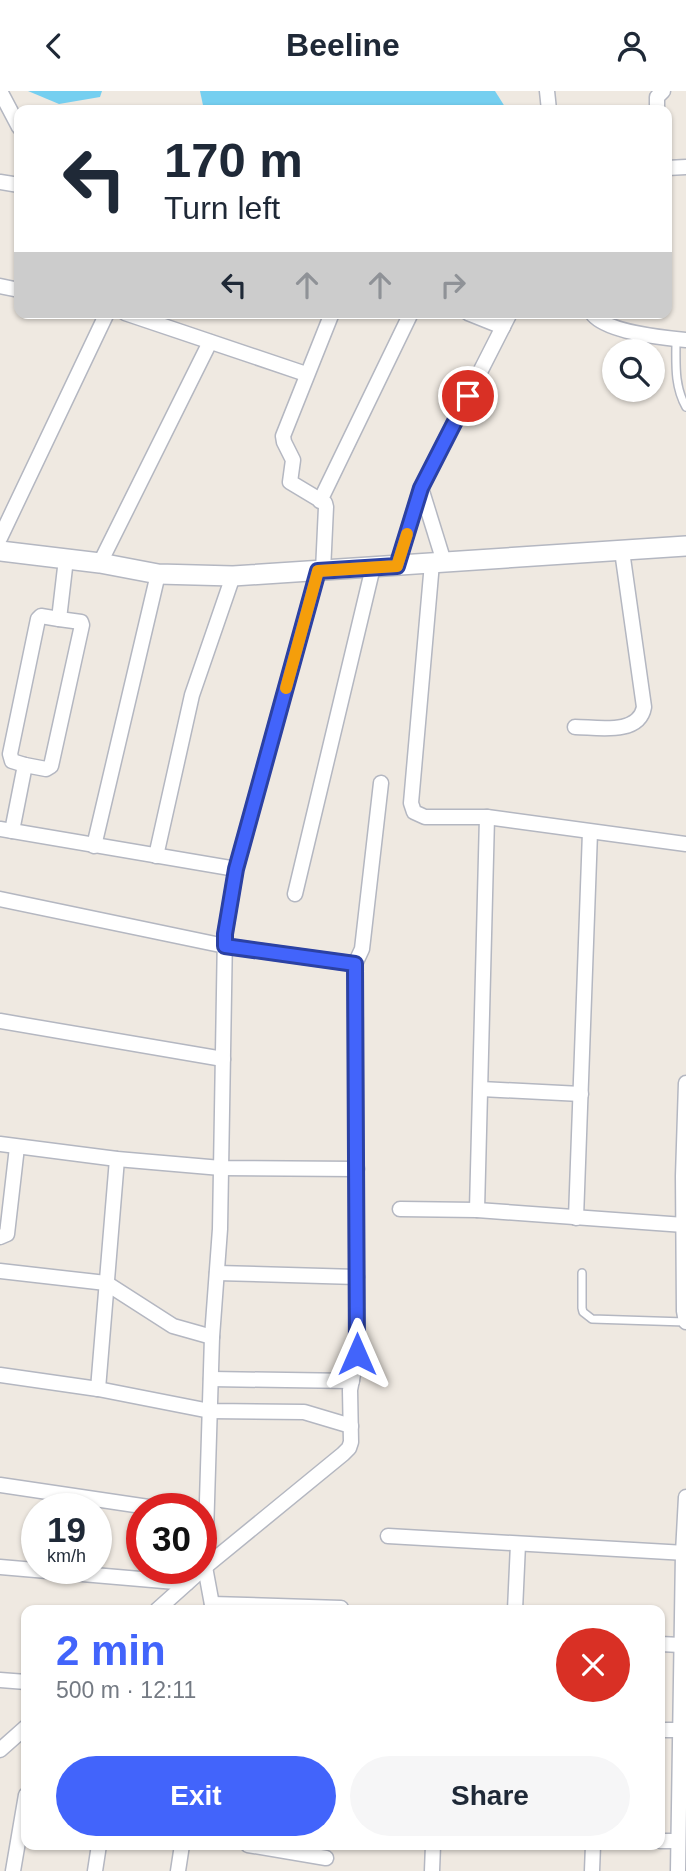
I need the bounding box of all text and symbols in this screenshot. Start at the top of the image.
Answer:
icon: back [35,27,73,65]
text: Beeline [286,27,400,63]
icon: person [613,27,651,65]
icon: left [49,133,140,224]
text: 170 m [164,133,303,187]
text: Turn left [164,190,280,226]
icon: left [215,266,253,304]
icon: ahead [288,266,326,304]
icon: ahead [361,266,399,304]
icon: right [434,266,472,304]
map controls [602,339,665,402]
button: search [602,339,665,402]
pin [438,366,498,426]
icon: arrive [449,377,487,415]
position arrow [320,1317,394,1391]
speed limit sign: 30 [126,1493,217,1584]
text: 19 [47,1510,86,1549]
text: km/h [47,1546,86,1566]
text: 2 min [56,1627,166,1674]
button: close [556,1628,630,1702]
text: 500 m · 12:11 [56,1677,196,1703]
button: Exit [56,1756,336,1836]
button: Share [350,1756,630,1836]

